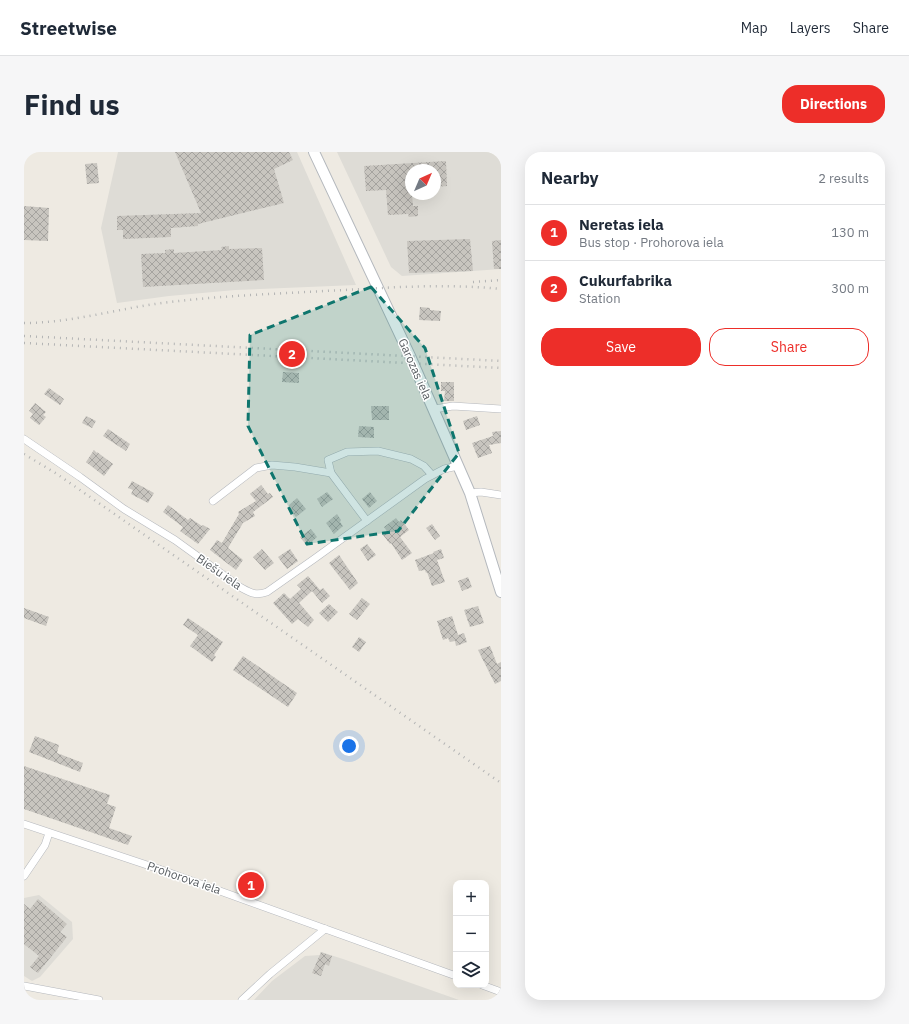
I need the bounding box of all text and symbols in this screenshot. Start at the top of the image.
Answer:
text: Streetwise [20,16,117,40]
text: Map [741,19,768,37]
text: Layers [790,19,831,37]
text: Share [853,19,889,37]
button: Directions [782,85,885,123]
text: Find us [24,86,120,123]
north arrow [405,164,441,200]
text: Nearby [541,167,599,189]
text: 2 results [818,170,869,187]
text: Neretas iela [579,215,664,234]
text: 1 [550,224,558,241]
text: 130 m [831,224,869,241]
text: Bus stop · Prohorova iela [579,234,724,251]
text: Cukurfabrika [579,271,672,290]
text: 2 [550,280,558,297]
text: 300 m [831,280,869,297]
text: Station [579,290,621,307]
button: Save [541,328,701,366]
button: Share [709,328,869,366]
street label: Garozas iela [395,336,436,402]
pin: 2 [279,339,305,369]
street label: Biešu iela [194,550,245,593]
your location [339,736,359,756]
street label: Prohorova iela [145,858,224,897]
pin: 1 [238,870,264,900]
map controls [453,880,489,988]
button: + [453,880,489,916]
button: − [453,916,489,952]
button: layers [453,952,489,988]

